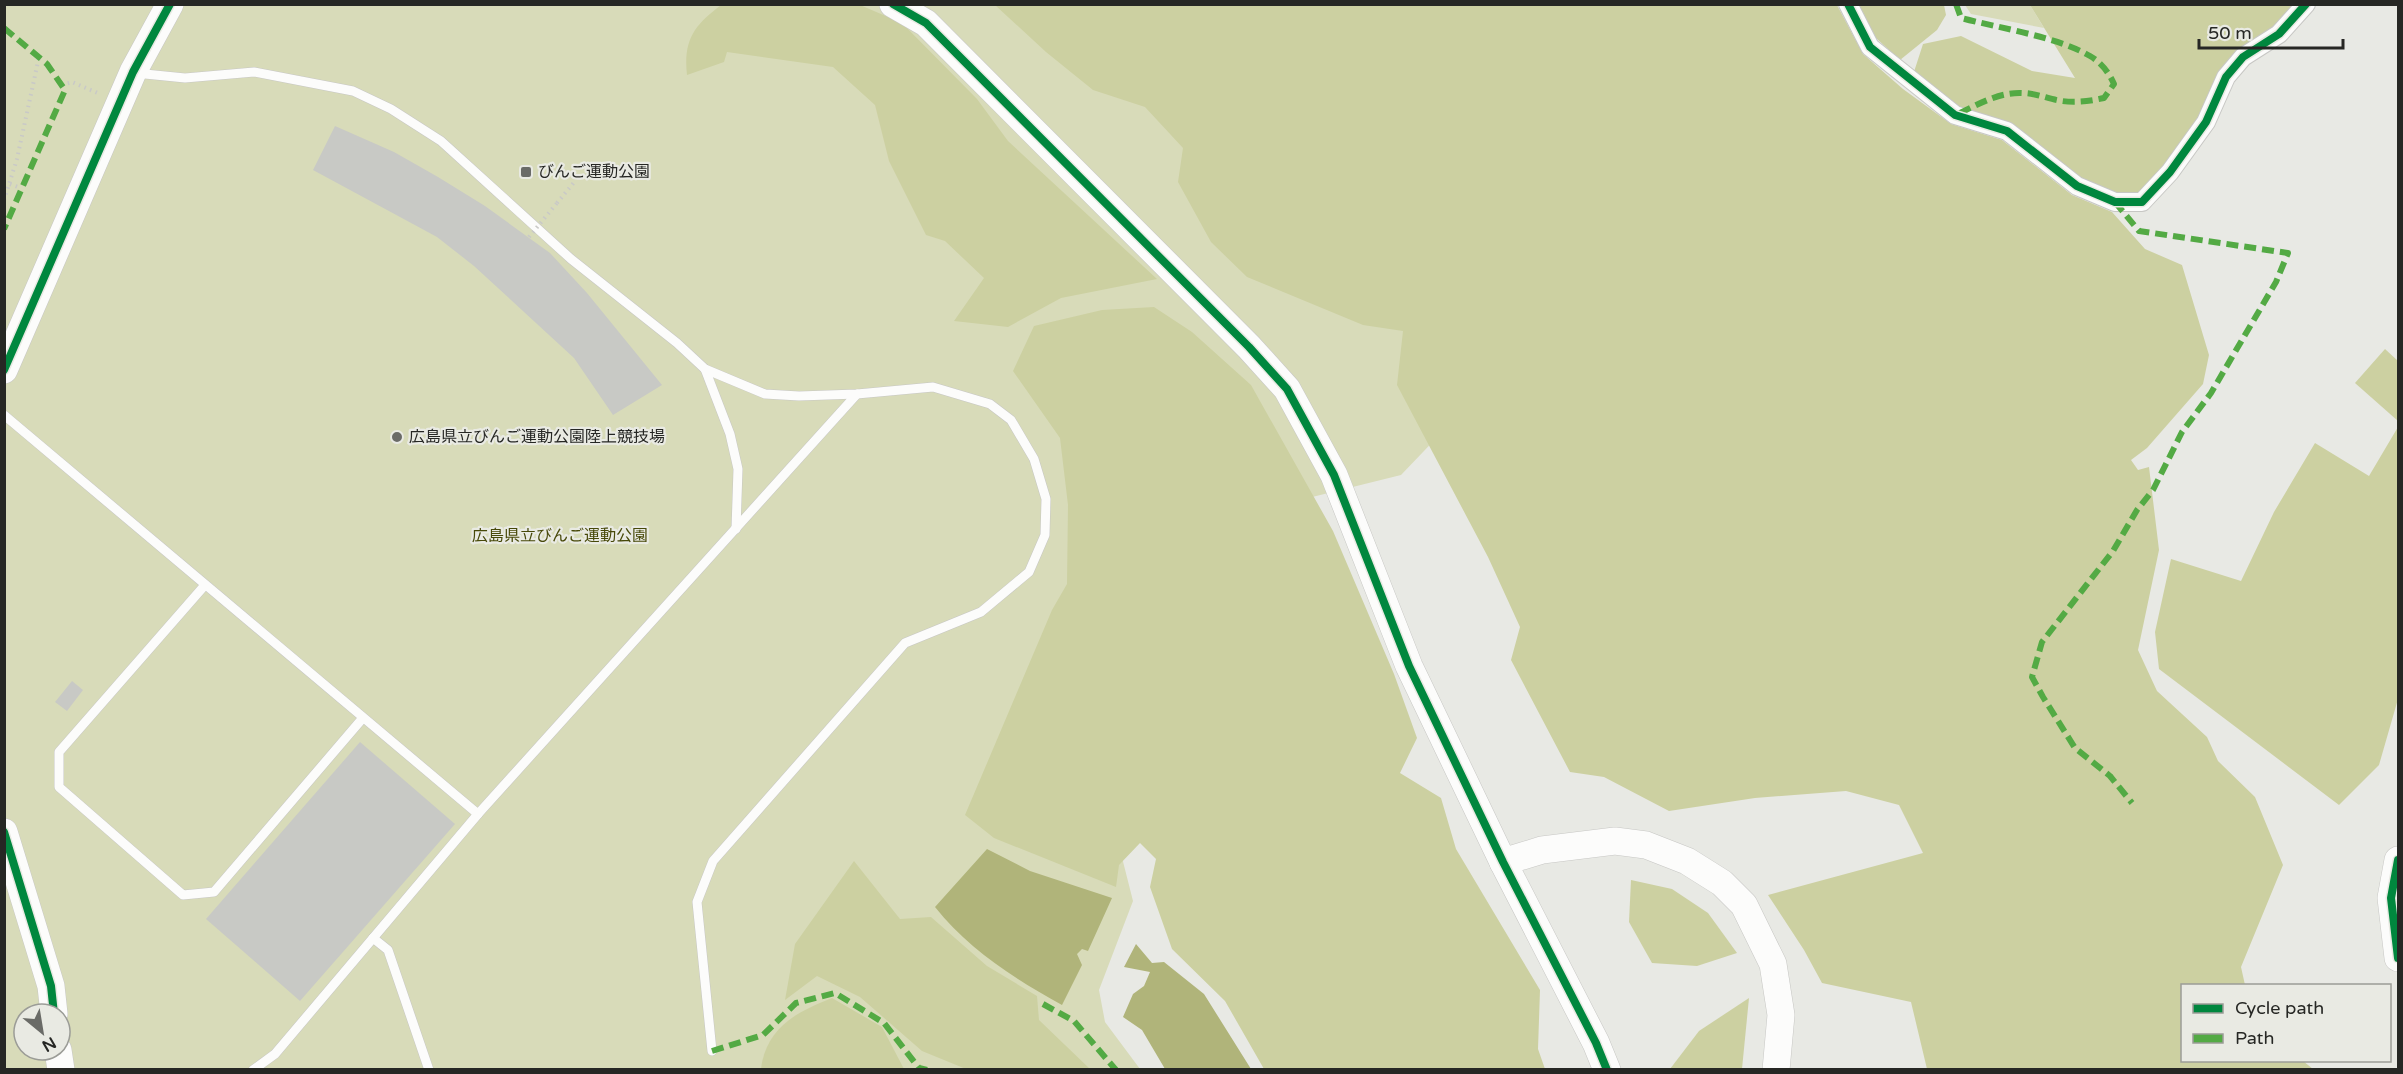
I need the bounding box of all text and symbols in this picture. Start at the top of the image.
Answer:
scale bar [2199,12,2343,50]
text: 50 m [2208,22,2252,44]
place label: びんご運動公園 [538,162,650,182]
marker: びんご運動公園 [519,165,533,179]
place label: 広島県立びんご運動公園陸上競技場 [409,427,665,447]
marker: 広島県立びんご運動公園陸上競技場 [390,430,404,444]
park label: 広島県立びんご運動公園 [472,526,648,546]
legend [2181,984,2391,1062]
text: Cycle path [2235,997,2324,1019]
north arrow [12,1002,72,1062]
text: Path [2235,1027,2274,1049]
text: N [38,1032,60,1056]

